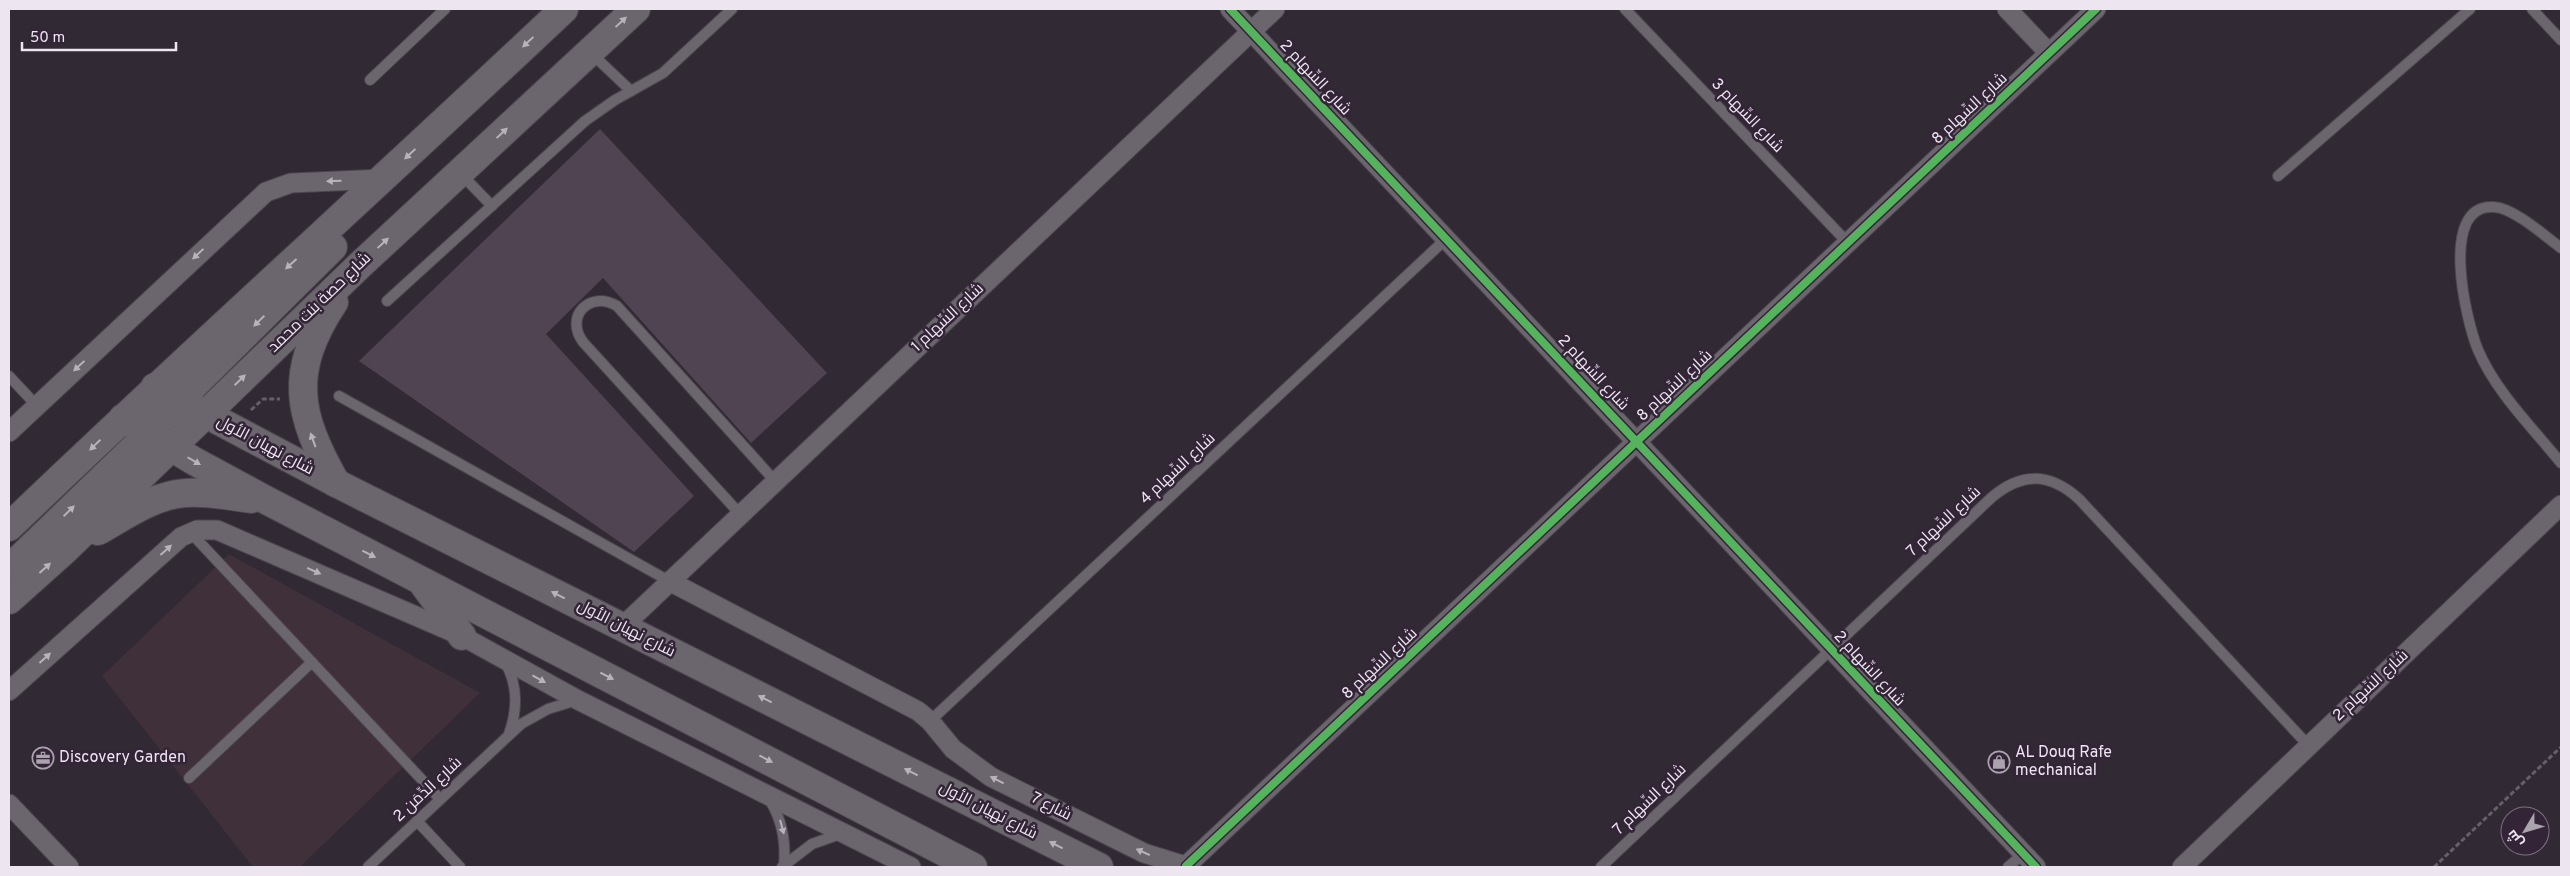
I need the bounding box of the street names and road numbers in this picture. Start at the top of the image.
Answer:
street label: شارع السِّهام 2 [1275,36,1355,120]
street label: شارع السِّهام 8 [1928,69,2012,149]
street label: شارع السِّهام 3 [1706,75,1788,157]
street label: شارع حصة بنت محمد [264,249,376,357]
street label: شارع السِّهام 1 [907,279,989,357]
street label: شارع السِّهام 2 [1553,331,1633,415]
street label: شارع السِّهام 8 [1633,346,1717,426]
street label: شارع نهيان الأول [213,412,317,480]
street label: شارع السِّهام 4 [1136,429,1220,509]
street label: شارع السِّهام 7 [1903,482,1985,562]
street label: شارع نهيان الأول [574,596,678,662]
street label: شارع السِّهام 8 [1338,624,1422,704]
street label: شارع السِّهام 2 [1829,627,1909,711]
street label: شارع السِّهام 2 [2329,646,2413,726]
street label: شارع الدِّمَن 2 [389,753,467,827]
street label: شارع السِّهام 7 [1609,760,1691,840]
street label: شارع نهيان الأول [936,778,1040,844]
street label: شارع 7 [1027,788,1075,826]

